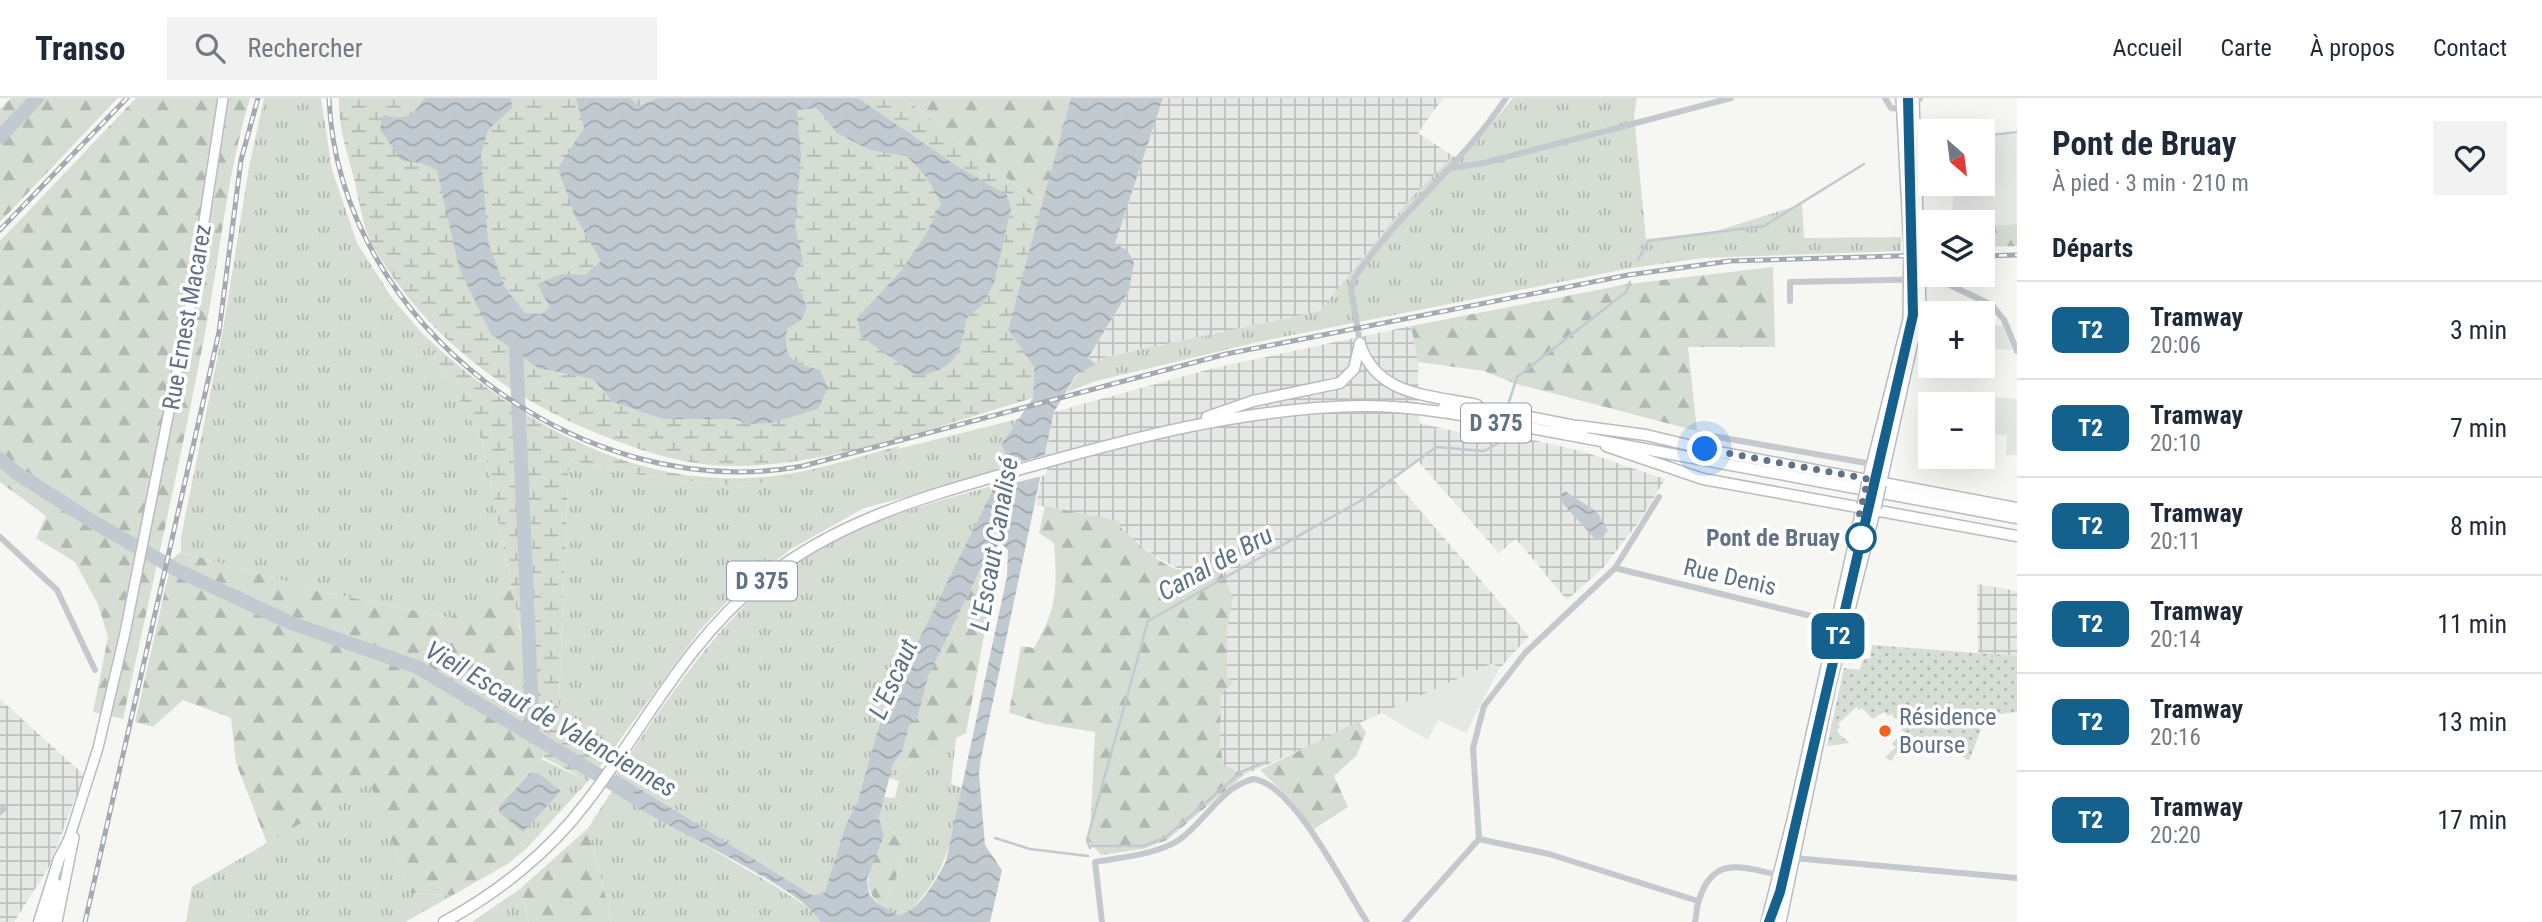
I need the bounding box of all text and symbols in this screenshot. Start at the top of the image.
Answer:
search box [167,17,657,80]
text: Transo [35,29,125,68]
icon: search [191,29,229,67]
text: Rechercher [247,33,363,63]
text: Accueil [2113,34,2182,62]
text: Carte [2220,34,2272,62]
text: À propos [2310,34,2395,62]
text: Contact [2433,34,2507,62]
north arrow [1918,119,1995,196]
map controls [1918,119,1995,469]
button: heart [2433,121,2507,195]
text: Pont de Bruay [2052,124,2236,163]
text: À pied · 3 min · 210 m [2052,170,2249,197]
button: layers [1918,210,1995,287]
street label: Rue Ernest Macarez [157,222,217,412]
text: Départs [2052,233,2133,263]
button: + [1918,301,1995,378]
text: Tramway [2150,302,2243,332]
text: 3 min [2450,315,2507,345]
text: T2 [2078,316,2103,344]
text: 20:06 [2150,332,2201,359]
button: − [1918,392,1995,469]
text: Tramway [2150,400,2243,430]
road number: D 375 [1461,404,1531,442]
text: 7 min [2450,413,2507,443]
text: T2 [2078,414,2103,442]
text: 20:10 [2150,430,2201,457]
your location [1687,431,1722,466]
water label: L'Escaut Canalisé [964,455,1024,633]
text: Tramway [2150,498,2243,528]
text: 8 min [2450,511,2507,541]
text: T2 [2078,512,2103,540]
water label: Canal de Bru [1153,519,1277,607]
marker: Pont de Bruay [1846,523,1876,553]
place label: Pont de Bruay [1706,524,1840,552]
text: 20:11 [2150,528,2201,555]
street label: Rue Denis [1681,553,1779,601]
road number: D 375 [727,561,797,601]
text: Tramway [2150,596,2243,626]
text: 11 min [2437,609,2507,639]
text: T2 [2078,610,2103,638]
line badge: T2 [1806,613,1870,659]
text: T2 [1825,622,1851,650]
text: 20:14 [2150,626,2201,653]
water label: L'Escaut [862,634,924,723]
water label: Vieil Escaut de Valenciennes [420,635,682,803]
text: Tramway [2150,694,2243,724]
place label: Résidence Bourse [1899,703,1997,759]
text: 13 min [2437,707,2507,737]
text: T2 [2078,708,2103,736]
marker: Résidence Bourse [1877,723,1893,739]
text: 20:16 [2150,724,2201,751]
text: Tramway [2150,792,2243,822]
text: 17 min [2437,805,2507,835]
text: T2 [2078,806,2103,834]
text: 20:20 [2150,822,2201,849]

